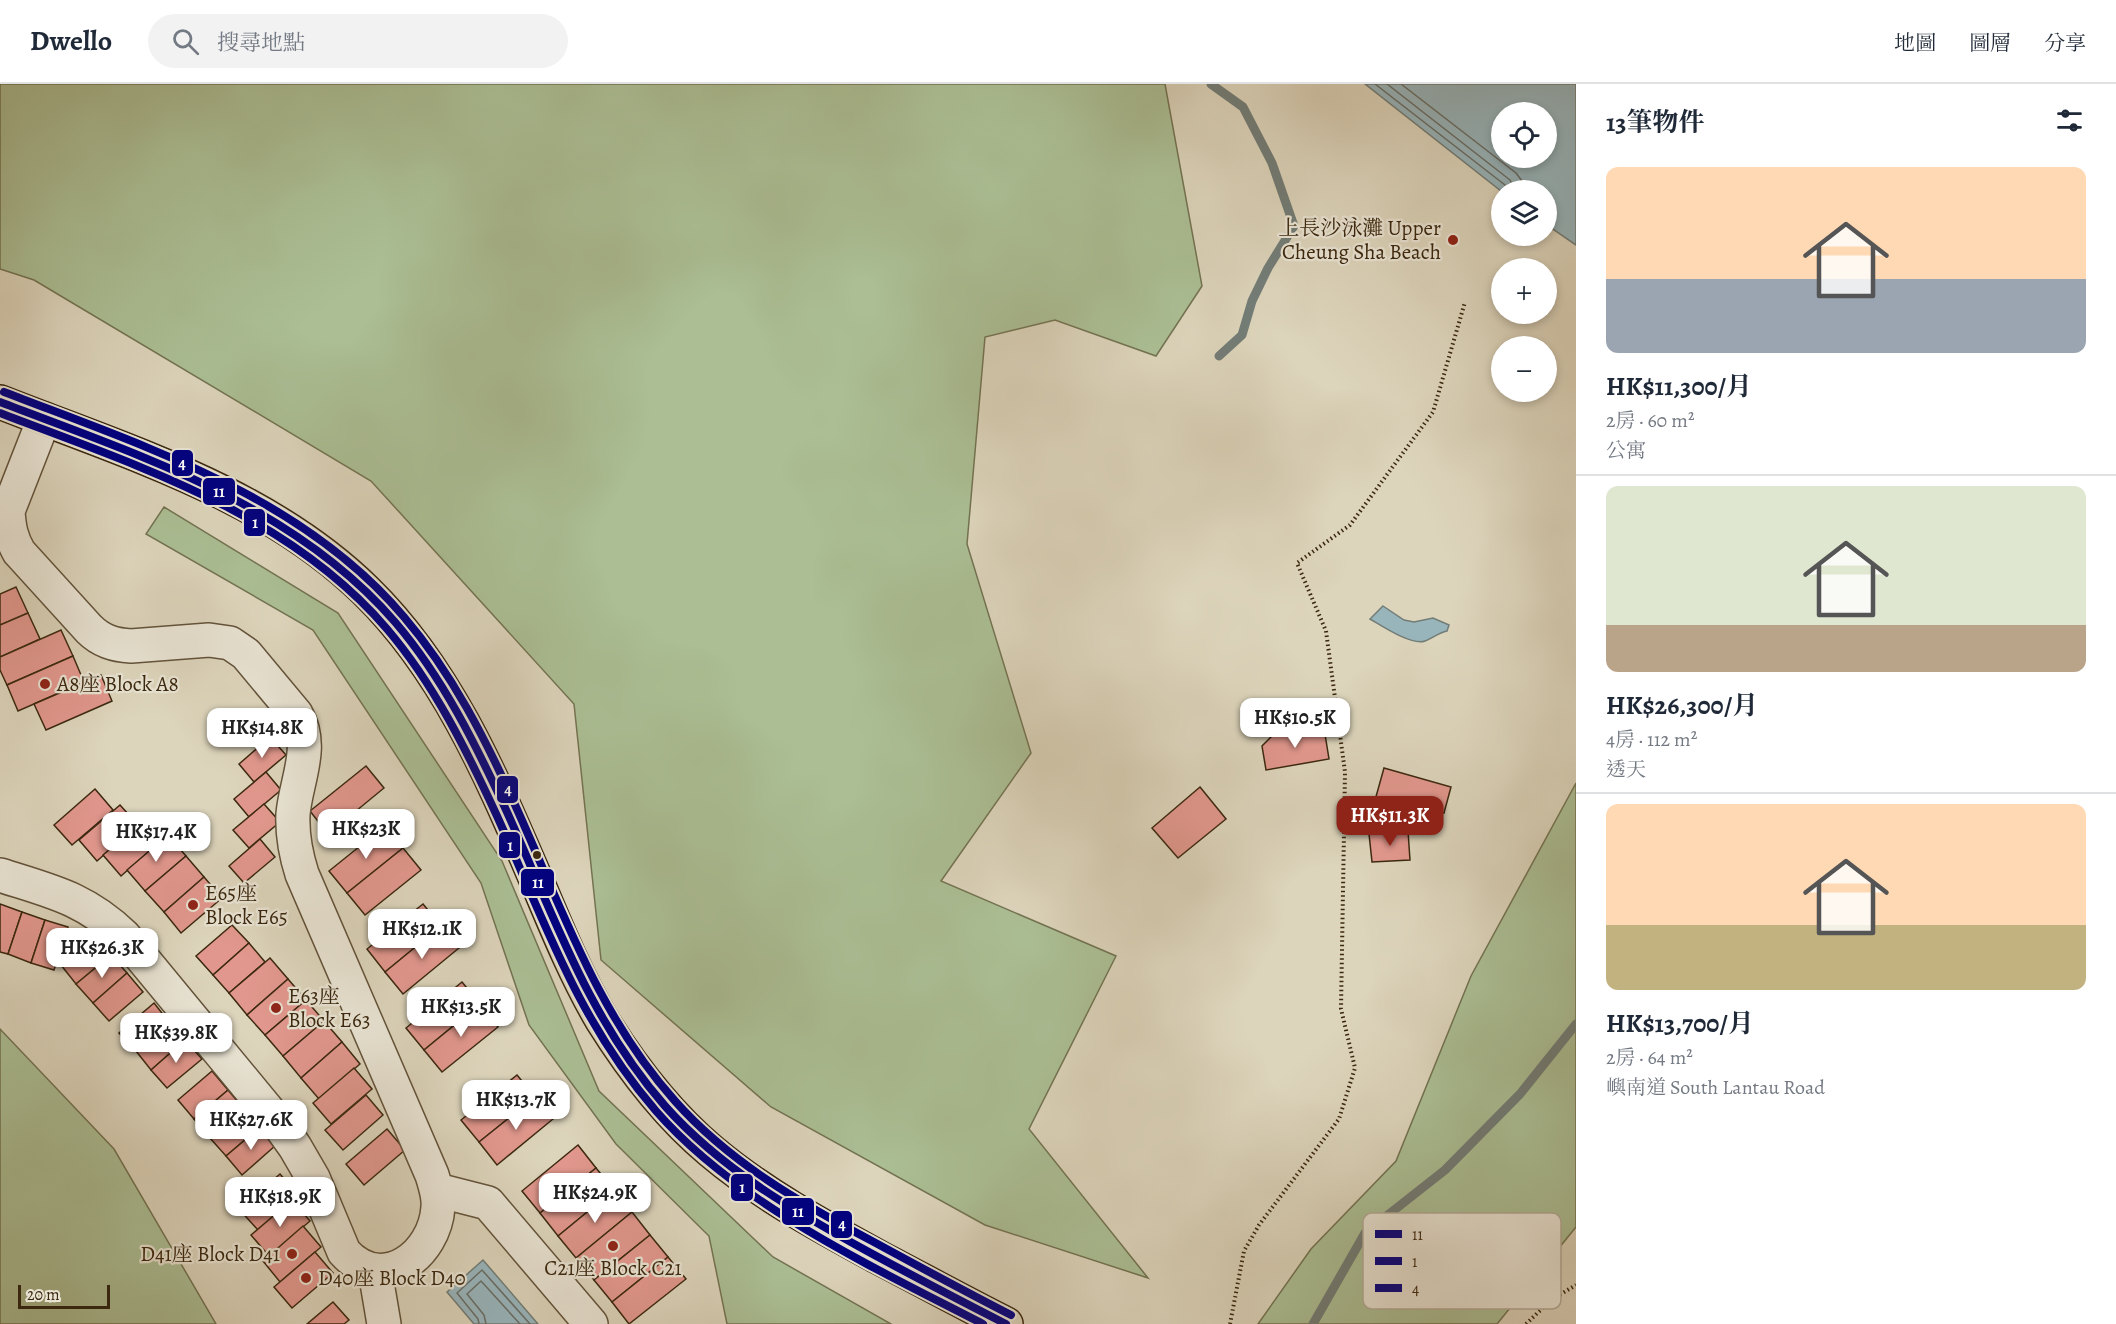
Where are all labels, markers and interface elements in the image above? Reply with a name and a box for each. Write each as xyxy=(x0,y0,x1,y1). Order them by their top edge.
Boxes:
search box xyxy=(148,14,568,68)
text: Dwello xyxy=(30,22,112,60)
icon: search xyxy=(169,25,202,58)
text: 搜尋地點 xyxy=(217,28,305,58)
text: 地圖 xyxy=(1894,29,1936,57)
text: 圖層 xyxy=(1969,29,2011,57)
text: 分享 xyxy=(2044,29,2086,57)
map controls xyxy=(1491,102,1557,402)
button: locate xyxy=(1491,102,1557,168)
icon: filters xyxy=(2053,104,2086,137)
text: 13筆物件 xyxy=(1606,105,1705,140)
button: layers xyxy=(1491,180,1557,246)
icon: home xyxy=(1792,206,1900,314)
place label: 上長沙泳灘 Upper Cheung Sha Beach xyxy=(1278,214,1441,266)
marker: 上長沙泳灘 Upper Cheung Sha Beach xyxy=(1446,233,1460,247)
button: + xyxy=(1491,258,1557,324)
button: − xyxy=(1491,336,1557,402)
text: HK$11,300/月 xyxy=(1606,369,1752,404)
text: 2房 · 60 m² xyxy=(1606,407,1694,434)
text: 公寓 xyxy=(1606,437,1646,464)
line badge: 4 xyxy=(171,449,194,477)
text: 4 xyxy=(178,453,186,475)
line badge: 11 xyxy=(202,477,236,506)
text: 11 xyxy=(213,481,225,503)
line badge: 1 xyxy=(243,508,266,537)
text: 1 xyxy=(252,512,258,534)
icon: home xyxy=(1792,525,1900,633)
place label: A8座 Block A8 xyxy=(56,670,179,698)
marker: A8座 Block A8 xyxy=(38,677,52,691)
text: HK$26,300/月 xyxy=(1606,688,1758,723)
pin: HK$10.5K xyxy=(1233,698,1357,749)
text: HK$10.5K xyxy=(1254,704,1336,731)
pin: HK$14.8K xyxy=(200,708,324,759)
text: HK$14.8K xyxy=(221,714,303,741)
text: 4房 · 112 m² xyxy=(1606,726,1697,753)
text: 透天 xyxy=(1606,756,1646,783)
line badge: 4 xyxy=(496,775,519,804)
text: 4 xyxy=(504,779,512,801)
pin: HK$11.3K xyxy=(1328,796,1452,847)
text: HK$11.3K xyxy=(1351,802,1429,829)
pin: HK$23K xyxy=(317,809,415,860)
pin: HK$17.4K xyxy=(94,812,218,863)
text: HK$23K xyxy=(332,815,400,842)
text: HK$17.4K xyxy=(115,818,197,845)
line badge: 1 xyxy=(498,831,521,859)
text: 1 xyxy=(507,835,513,857)
icon: home xyxy=(1792,843,1900,951)
unlabelled marker xyxy=(531,849,543,861)
line badge: 11 xyxy=(520,868,555,897)
text: 11 xyxy=(532,872,544,894)
place label: E65座 Block E65 xyxy=(205,879,288,931)
marker: E65座 Block E65 xyxy=(186,898,200,912)
pin: HK$12.1K xyxy=(360,909,484,960)
text: HK$12.1K xyxy=(382,915,462,942)
pin: HK$26.3K xyxy=(40,928,164,979)
text: HK$26.3K xyxy=(60,934,144,961)
place label: E63座 Block E63 xyxy=(288,982,370,1034)
pin: HK$13.5K xyxy=(399,987,523,1038)
text: HK$13.5K xyxy=(421,993,501,1020)
marker: E63座 Block E63 xyxy=(269,1001,283,1015)
text: HK$13,700/月 xyxy=(1606,1006,1754,1041)
pin: HK$39.8K xyxy=(114,1013,238,1064)
text: HK$39.8K xyxy=(134,1019,218,1046)
text: 2房 · 64 m² xyxy=(1606,1044,1693,1071)
text: 嶼南道 South Lantau Road xyxy=(1606,1074,1825,1101)
pin: HK$13.7K xyxy=(454,1080,578,1131)
text: HK$13.7K xyxy=(476,1086,556,1113)
pin: HK$27.6K xyxy=(189,1100,313,1151)
text: HK$27.6K xyxy=(209,1106,293,1133)
pin: HK$24.9K xyxy=(533,1173,657,1224)
line badge: 1 xyxy=(730,1173,754,1202)
pin: HK$18.9K xyxy=(218,1177,342,1228)
text: 1 xyxy=(739,1177,745,1199)
text: HK$24.9K xyxy=(553,1179,637,1206)
text: HK$18.9K xyxy=(239,1183,321,1210)
line badge: 11 xyxy=(781,1197,815,1226)
text: 11 xyxy=(792,1201,804,1223)
line badge: 4 xyxy=(830,1210,853,1239)
legend xyxy=(1363,1213,1561,1309)
text: 4 xyxy=(838,1214,846,1236)
text: 11 xyxy=(1412,1224,1423,1246)
marker: C21座 Block C21 xyxy=(606,1239,620,1253)
place label: D41座 Block D41 xyxy=(140,1240,280,1268)
marker: D41座 Block D41 xyxy=(285,1247,299,1261)
text: 1 xyxy=(1412,1251,1418,1273)
place label: C21座 Block C21 xyxy=(544,1254,682,1282)
place label: D40座 Block D40 xyxy=(318,1264,466,1292)
marker: D40座 Block D40 xyxy=(299,1271,313,1285)
text: 4 xyxy=(1412,1278,1419,1300)
scale bar xyxy=(18,1282,110,1310)
text: 20 m xyxy=(27,1284,60,1306)

